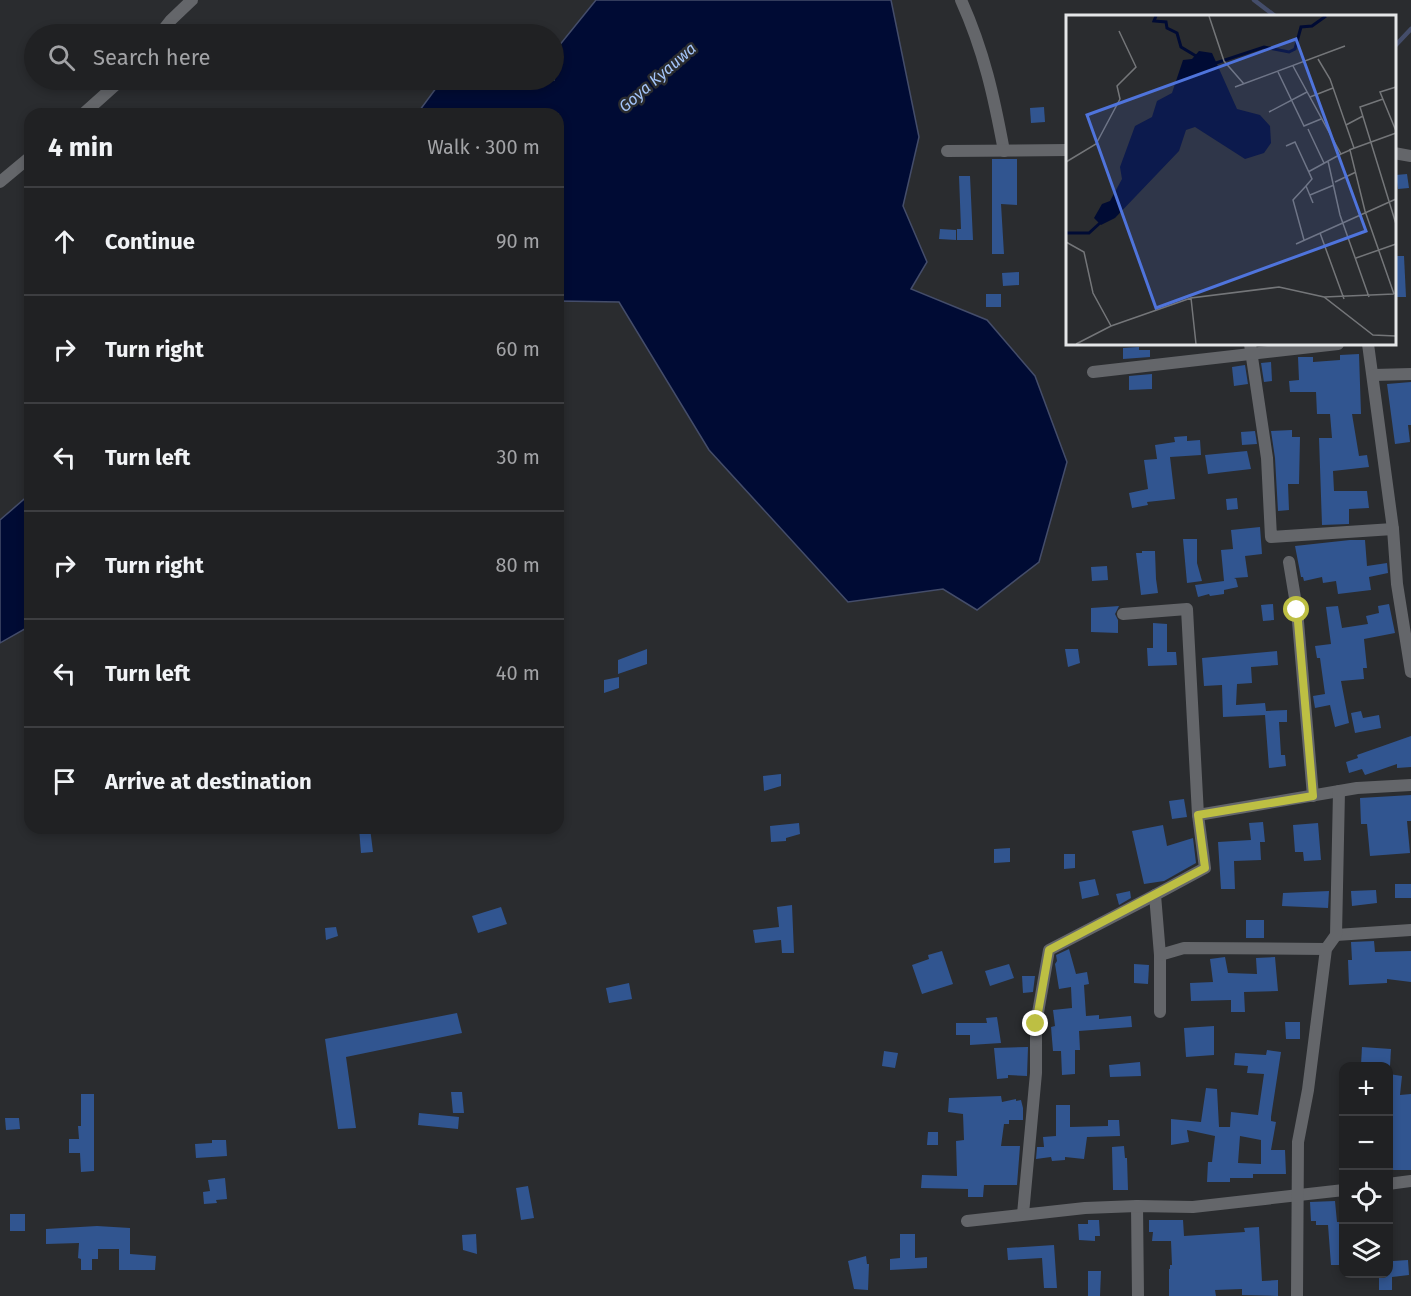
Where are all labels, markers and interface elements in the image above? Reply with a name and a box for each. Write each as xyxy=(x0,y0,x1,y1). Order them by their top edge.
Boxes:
inset map xyxy=(1066,15,1396,345)
search box xyxy=(24,24,564,90)
water label: Goya Kyauwa xyxy=(615,39,700,116)
icon: search xyxy=(45,41,78,74)
text: Search here xyxy=(93,44,211,71)
text: 4 min xyxy=(48,132,113,163)
text: Walk · 300 m xyxy=(427,135,540,159)
icon: ahead xyxy=(48,225,81,258)
text: Continue xyxy=(105,228,195,255)
text: 90 m xyxy=(496,229,540,253)
icon: right xyxy=(48,333,81,366)
text: Turn right xyxy=(105,336,204,363)
text: 60 m xyxy=(496,337,540,361)
icon: left xyxy=(48,441,81,474)
text: Turn left xyxy=(105,444,190,471)
text: 30 m xyxy=(496,445,540,469)
icon: right xyxy=(48,549,81,582)
text: Turn right xyxy=(105,552,204,579)
text: 80 m xyxy=(495,553,540,577)
route start xyxy=(1283,596,1309,622)
icon: left xyxy=(48,657,81,690)
text: Turn left xyxy=(105,660,190,687)
text: 40 m xyxy=(496,661,540,685)
icon: arrive xyxy=(48,765,81,798)
text: Arrive at destination xyxy=(105,768,312,795)
route end xyxy=(1022,1010,1048,1036)
map controls xyxy=(1339,1062,1393,1278)
button: + xyxy=(1339,1062,1393,1116)
button: − xyxy=(1339,1116,1393,1170)
button: locate xyxy=(1339,1170,1393,1224)
button: layers xyxy=(1339,1224,1393,1278)

